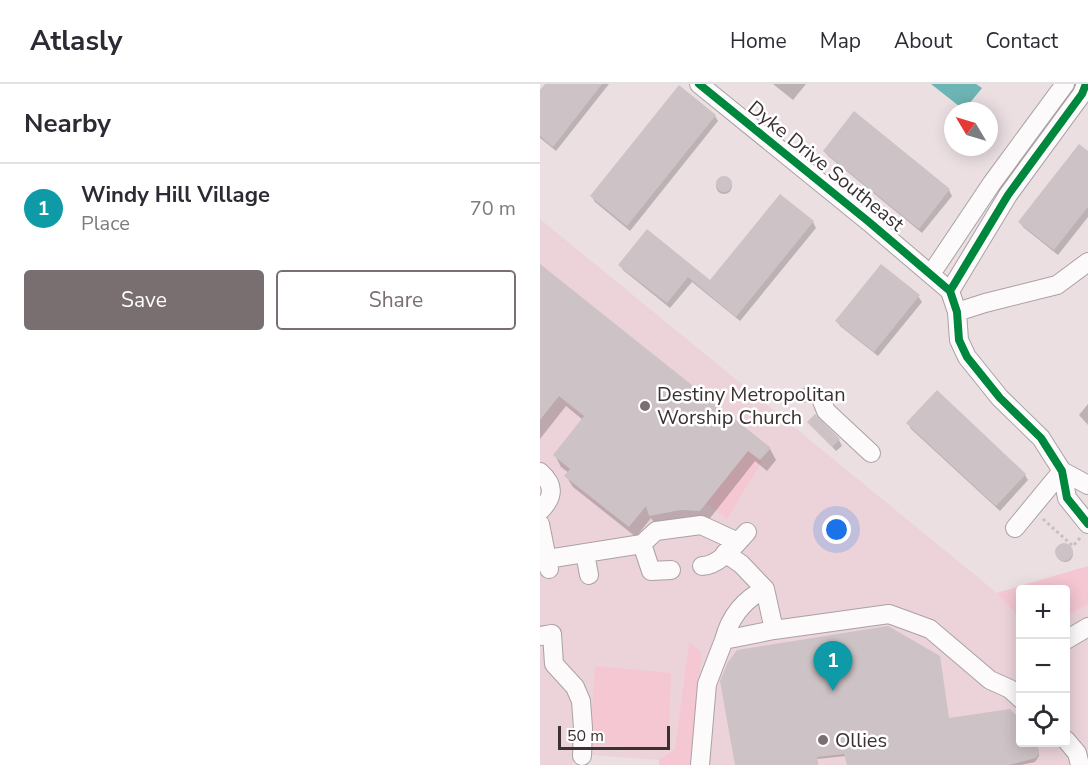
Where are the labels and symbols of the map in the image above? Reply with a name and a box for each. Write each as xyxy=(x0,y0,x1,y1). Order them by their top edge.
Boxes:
street label: Dyke Drive Southeast xyxy=(742,94,911,238)
north arrow xyxy=(944,102,998,156)
place label: Destiny Metropolitan Worship Church xyxy=(657,381,846,431)
marker: Destiny Metropolitan Worship Church xyxy=(638,399,652,413)
your location xyxy=(822,515,851,544)
pin: 1 xyxy=(814,642,852,691)
scale bar xyxy=(558,723,670,750)
place label: Ollies xyxy=(835,727,887,754)
marker: Ollies xyxy=(816,733,830,747)

